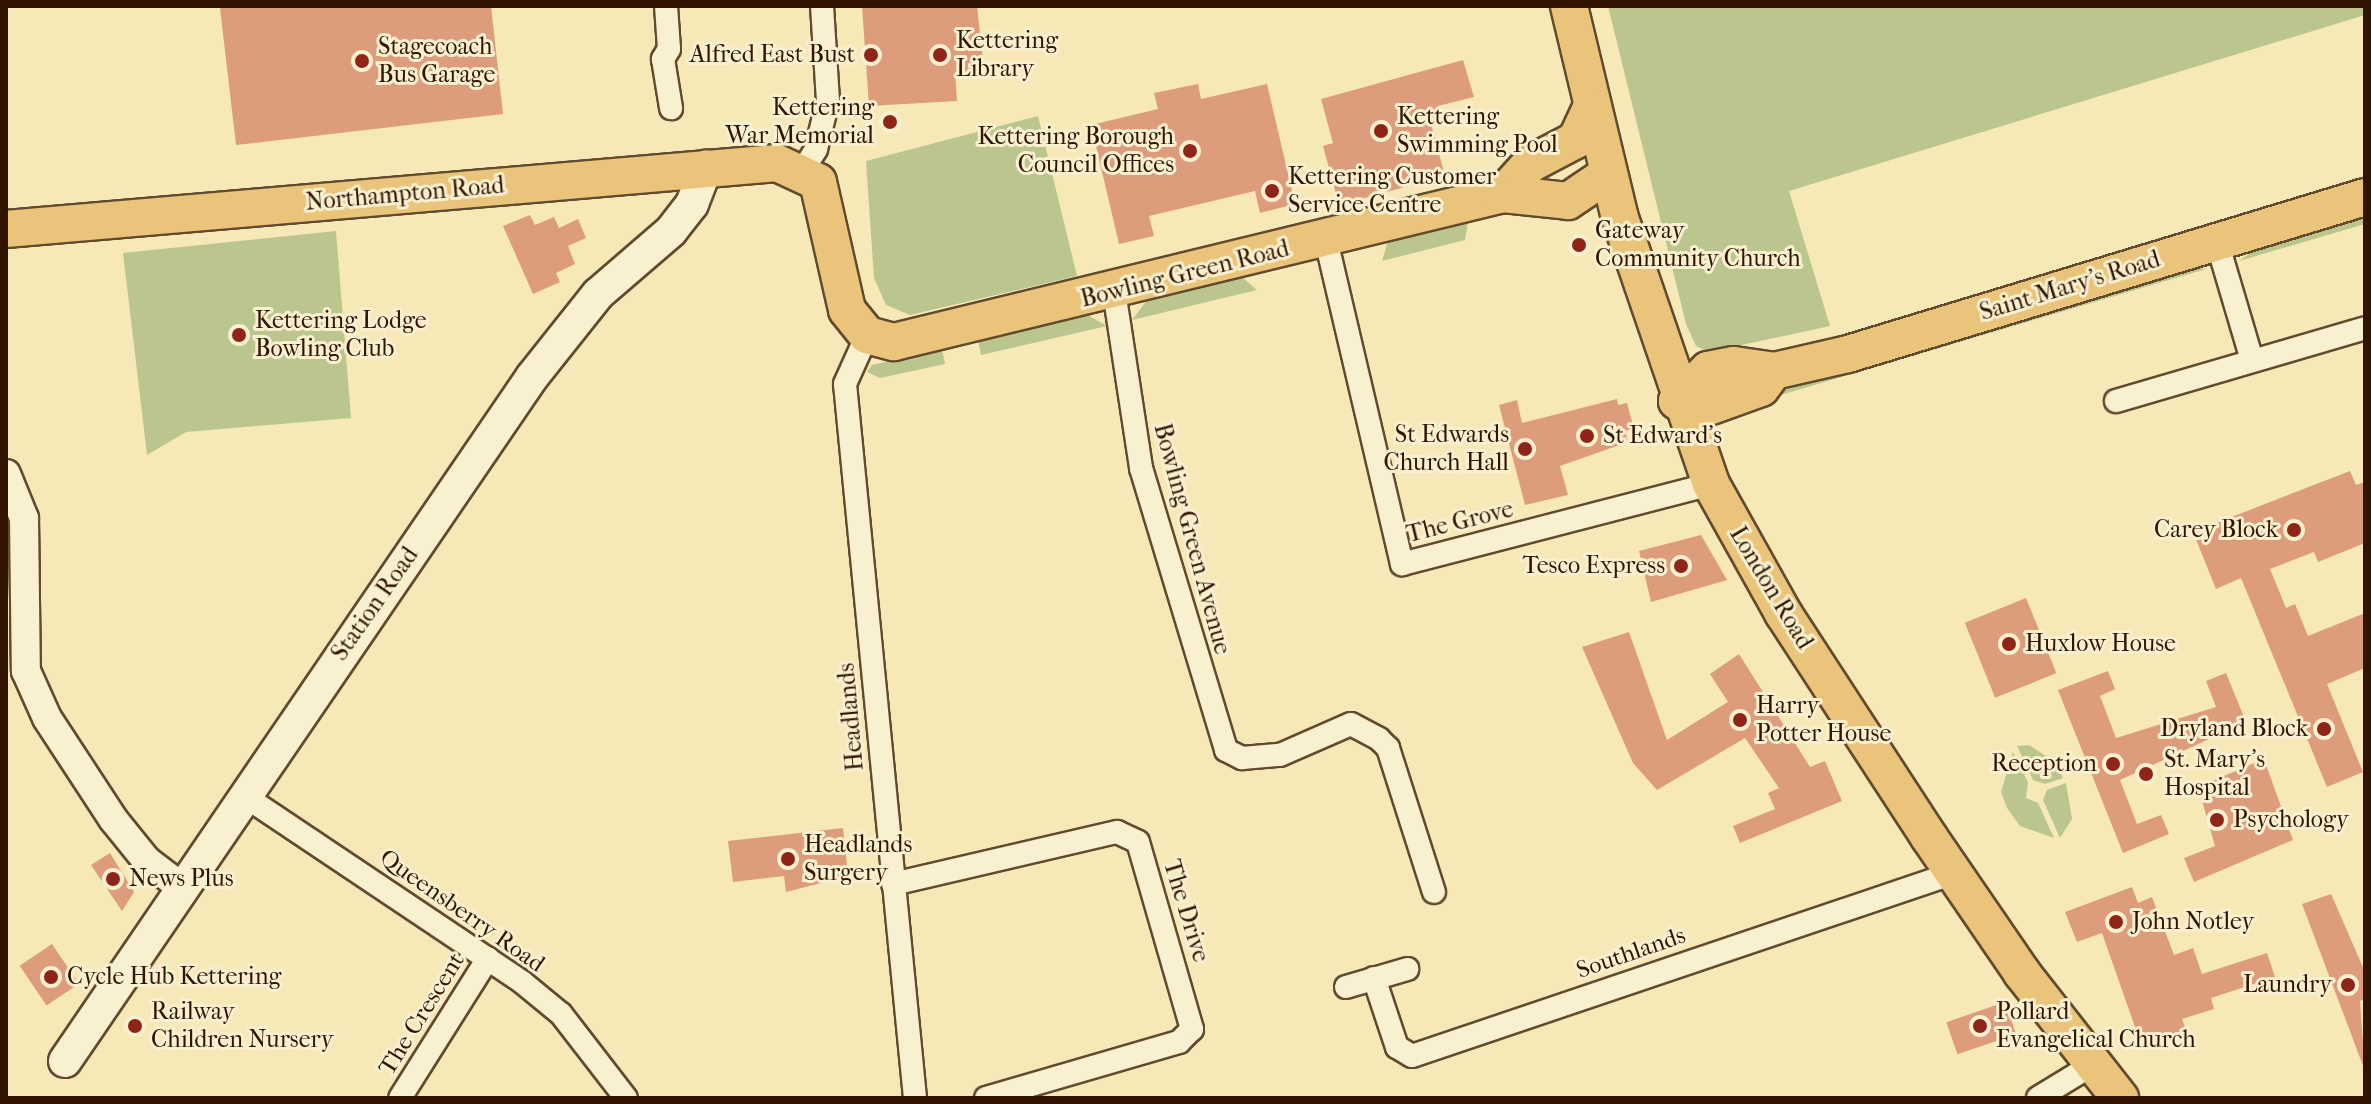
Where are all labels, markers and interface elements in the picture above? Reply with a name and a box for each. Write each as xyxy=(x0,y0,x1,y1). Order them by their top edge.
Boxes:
place label: Kettering Library xyxy=(956,27,1058,83)
place label: Stagecoach Bus Garage xyxy=(378,33,495,89)
place label: Alfred East Bust xyxy=(690,41,855,69)
marker: Alfred East Bust xyxy=(862,46,880,64)
marker: Kettering Library xyxy=(931,46,949,64)
marker: Stagecoach Bus Garage xyxy=(353,52,371,70)
place label: Kettering War Memorial xyxy=(725,94,874,150)
place label: Kettering Swimming Pool xyxy=(1397,103,1558,159)
marker: Kettering War Memorial xyxy=(881,113,899,131)
marker: Kettering Swimming Pool xyxy=(1372,122,1390,140)
place label: Kettering Borough Council Offices xyxy=(977,123,1174,179)
marker: Kettering Borough Council Offices xyxy=(1181,142,1199,160)
place label: Kettering Customer Service Centre xyxy=(1288,163,1496,219)
street label: Northampton Road xyxy=(304,171,506,217)
marker: Kettering Customer Service Centre xyxy=(1263,182,1281,200)
place label: Gateway Community Church xyxy=(1595,217,1801,273)
street label: Bowling Green Road xyxy=(1078,234,1292,314)
marker: Gateway Community Church xyxy=(1570,236,1588,254)
street label: Saint Mary's Road xyxy=(1976,245,2164,327)
place label: Kettering Lodge Bowling Club xyxy=(255,307,427,363)
marker: Kettering Lodge Bowling Club xyxy=(230,326,248,344)
street label: Bowling Green Avenue xyxy=(1147,420,1237,658)
place label: St Edwards Church Hall xyxy=(1384,421,1509,477)
place label: St Edward's xyxy=(1603,422,1722,450)
marker: St Edward's xyxy=(1578,427,1596,445)
marker: St Edwards Church Hall xyxy=(1516,440,1534,458)
street label: The Grove xyxy=(1404,495,1516,549)
place label: Carey Block xyxy=(2154,516,2278,544)
street label: London Road xyxy=(1723,521,1819,655)
marker: Carey Block xyxy=(2285,521,2303,539)
street label: Station Road xyxy=(325,542,425,666)
place label: Tesco Express xyxy=(1522,552,1665,580)
marker: Tesco Express xyxy=(1672,557,1690,575)
place label: Huxlow House xyxy=(2025,630,2176,658)
marker: Huxlow House xyxy=(2000,635,2018,653)
street label: Headlands xyxy=(832,662,870,772)
place label: Harry Potter House xyxy=(1756,692,1891,748)
marker: Harry Potter House xyxy=(1731,711,1749,729)
place label: Dryland Block xyxy=(2160,715,2308,743)
marker: Dryland Block xyxy=(2315,720,2333,738)
place label: St. Mary's Hospital xyxy=(2164,746,2265,802)
place label: Reception xyxy=(1991,750,2097,778)
marker: Reception xyxy=(2104,755,2122,773)
marker: St. Mary's Hospital xyxy=(2135,763,2157,785)
place label: Psychology xyxy=(2233,806,2349,834)
marker: Psychology xyxy=(2208,811,2226,829)
place label: Headlands Surgery xyxy=(804,831,912,887)
street label: Queensberry Road xyxy=(374,843,550,979)
marker: Headlands Surgery xyxy=(779,850,797,868)
street label: The Drive xyxy=(1157,856,1215,966)
place label: News Plus xyxy=(129,865,234,893)
marker: News Plus xyxy=(104,870,122,888)
place label: John Notley xyxy=(2132,908,2254,936)
marker: John Notley xyxy=(2107,913,2125,931)
street label: Southlands xyxy=(1573,921,1689,985)
street label: The Crescent xyxy=(373,948,471,1080)
place label: Cycle Hub Kettering xyxy=(67,963,281,991)
marker: Cycle Hub Kettering xyxy=(42,968,60,986)
place label: Laundry xyxy=(2243,971,2332,999)
marker: Laundry xyxy=(2339,976,2357,994)
place label: Railway Children Nursery xyxy=(151,998,334,1054)
place label: Pollard Evangelical Church xyxy=(1996,998,2196,1054)
marker: Railway Children Nursery xyxy=(126,1017,144,1035)
marker: Pollard Evangelical Church xyxy=(1971,1017,1989,1035)

